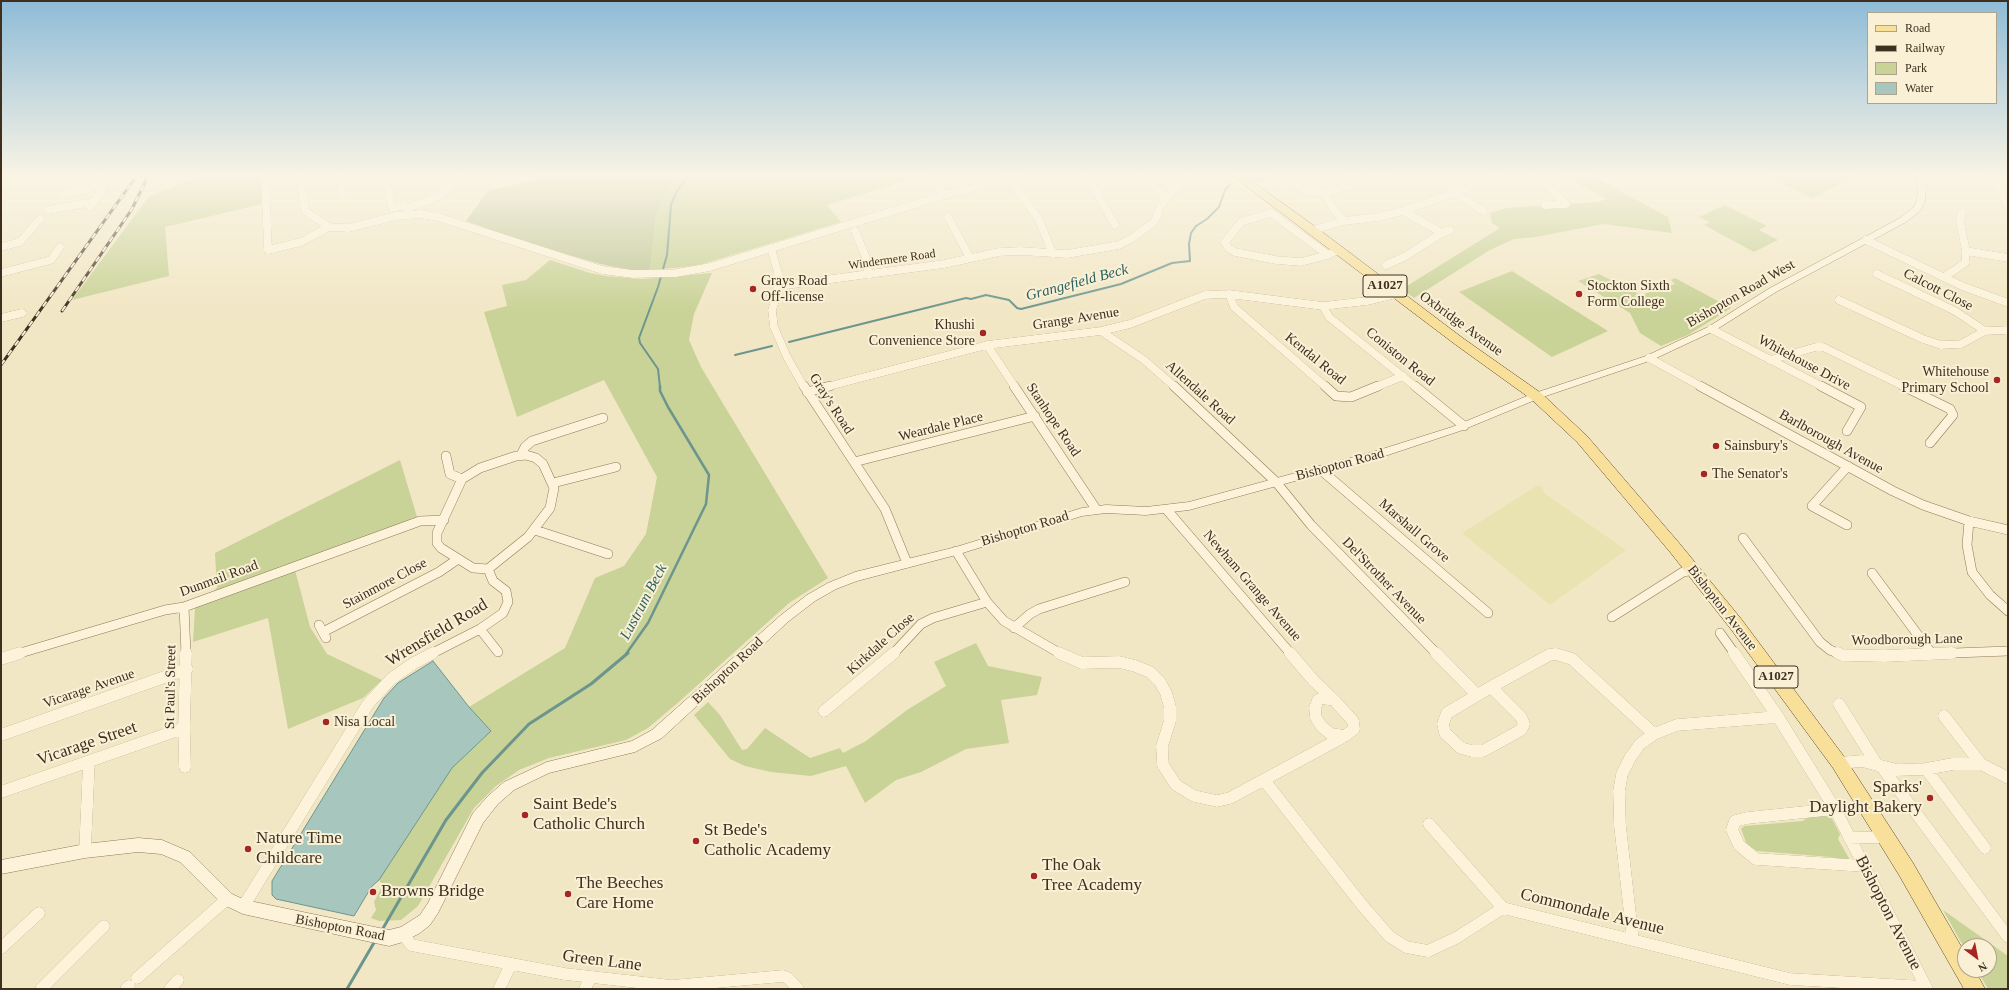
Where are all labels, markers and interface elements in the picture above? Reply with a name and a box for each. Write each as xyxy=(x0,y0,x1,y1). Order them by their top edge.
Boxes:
legend xyxy=(1867,12,1997,104)
text: Road xyxy=(1905,21,1930,35)
text: Railway xyxy=(1905,41,1945,55)
text: Park xyxy=(1905,61,1927,75)
text: Water xyxy=(1905,81,1933,95)
street label: Windermere Road xyxy=(848,247,936,273)
street label: Bishopton Road West xyxy=(1684,256,1798,332)
water label: Grangefield Beck xyxy=(1024,261,1130,305)
street label: Calcott Close xyxy=(1900,265,1976,315)
place label: Grays Road Off-license xyxy=(761,273,827,306)
road number: A1027 xyxy=(1363,275,1407,297)
place label: Stockton Sixth Form College xyxy=(1587,278,1670,310)
marker: Grays Road Off-license xyxy=(748,284,758,294)
street label: Oxbridge Avenue xyxy=(1416,288,1506,360)
marker: Stockton Sixth Form College xyxy=(1574,289,1584,299)
street label: Grange Avenue xyxy=(1032,304,1120,334)
place label: Khushi Convenience Store xyxy=(869,317,975,350)
street label: Coniston Road xyxy=(1362,324,1438,390)
marker: Khushi Convenience Store xyxy=(978,328,988,338)
street label: Kendal Road xyxy=(1281,329,1349,389)
street label: Whitehouse Drive xyxy=(1755,332,1853,394)
street label: Allendale Road xyxy=(1162,357,1238,429)
place label: Whitehouse Primary School xyxy=(1902,364,1989,396)
street label: Gray's Road xyxy=(805,370,857,438)
marker: Whitehouse Primary School xyxy=(1992,375,2002,385)
street label: Stanhope Road xyxy=(1022,380,1084,460)
street label: Barlborough Avenue xyxy=(1776,406,1886,478)
street label: Weardale Place xyxy=(897,408,985,446)
place label: Sainsbury's xyxy=(1724,438,1788,454)
marker: Sainsbury's xyxy=(1711,441,1721,451)
street label: Bishopton Road xyxy=(1294,445,1386,485)
place label: The Senator's xyxy=(1712,466,1788,482)
marker: The Senator's xyxy=(1699,469,1709,479)
street label: Marshall Grove xyxy=(1375,496,1453,566)
street label: Bishopton Road xyxy=(979,508,1071,550)
street label: Newham Grange Avenue xyxy=(1199,527,1305,645)
street label: Del'Strother Avenue xyxy=(1338,534,1430,628)
street label: Stainmore Close xyxy=(340,555,430,613)
street label: Dunmail Road xyxy=(178,557,260,601)
water label: Lustrum Beck xyxy=(617,561,671,643)
street label: Bishopton Avenue xyxy=(1684,562,1760,654)
street label: Wrensfield Road xyxy=(382,595,492,671)
street label: Kirkdale Close xyxy=(844,610,918,678)
street label: Woodborough Lane xyxy=(1851,631,1963,649)
street label: Bishopton Road xyxy=(689,634,767,708)
street label: St Paul's Street xyxy=(162,645,180,729)
street label: Vicarage Avenue xyxy=(41,665,137,713)
road number: A1027 xyxy=(1754,666,1798,688)
place label: Nisa Local xyxy=(334,714,395,730)
street label: Vicarage Street xyxy=(34,717,140,771)
marker: Nisa Local xyxy=(321,717,331,727)
place label: Sparks' Daylight Bakery xyxy=(1809,778,1922,818)
marker: Sparks' Daylight Bakery xyxy=(1925,793,1935,803)
place label: Saint Bede's Catholic Church xyxy=(533,795,645,835)
marker: Saint Bede's Catholic Church xyxy=(520,810,530,820)
place label: St Bede's Catholic Academy xyxy=(704,821,831,861)
place label: Nature Time Childcare xyxy=(256,829,342,869)
marker: St Bede's Catholic Academy xyxy=(691,836,701,846)
marker: Nature Time Childcare xyxy=(243,844,253,854)
street label: Bishopton Avenue xyxy=(1850,852,1926,974)
place label: The Oak Tree Academy xyxy=(1042,856,1142,896)
marker: The Oak Tree Academy xyxy=(1029,871,1039,881)
place label: The Beeches Care Home xyxy=(576,874,663,914)
place label: Browns Bridge xyxy=(381,882,484,902)
street label: Commondale Avenue xyxy=(1518,884,1666,940)
marker: Browns Bridge xyxy=(368,887,378,897)
marker: The Beeches Care Home xyxy=(563,889,573,899)
street label: Bishopton Road xyxy=(294,911,386,945)
north arrow xyxy=(1957,938,1997,978)
street label: Green Lane xyxy=(561,946,643,976)
text: N xyxy=(1976,960,1989,975)

